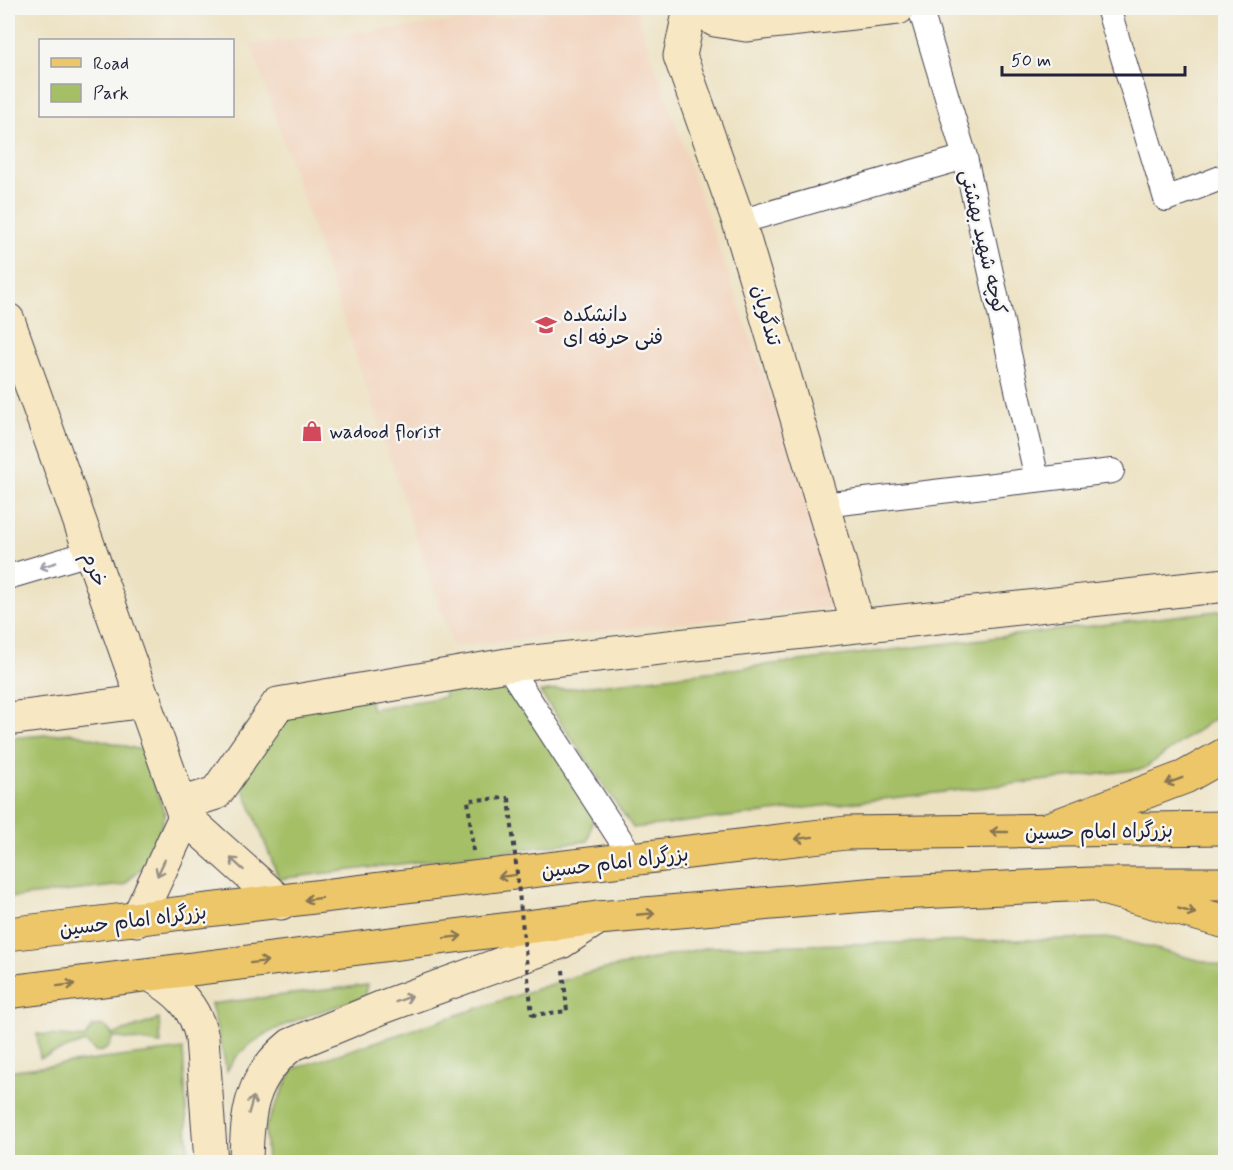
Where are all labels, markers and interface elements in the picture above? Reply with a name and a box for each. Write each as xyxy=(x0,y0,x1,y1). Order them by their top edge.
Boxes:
legend xyxy=(39,39,234,117)
scale bar xyxy=(1002,39,1185,77)
text: 50 m xyxy=(1011,49,1051,73)
text: Road xyxy=(93,52,129,76)
text: Park xyxy=(93,82,129,106)
street label: کوچه شهید بهشتی xyxy=(953,167,1012,318)
street label: تندگویان xyxy=(744,282,787,349)
place label: دانشکده فنی حرفه ای xyxy=(563,302,663,352)
school or university icon: دانشکده فنی حرفه ای xyxy=(534,313,558,337)
shop icon: wadood florist xyxy=(300,419,324,443)
place label: wadood florist xyxy=(329,419,441,446)
street label: خرم xyxy=(74,548,113,591)
one-way arrow xyxy=(39,560,58,571)
one-way arrow xyxy=(1165,776,1184,787)
street label: بزرگراه امام حسین xyxy=(1025,818,1173,847)
one-way arrow xyxy=(990,826,1010,838)
one-way arrow xyxy=(795,833,815,844)
street label: بزرگراه امام حسین xyxy=(540,841,690,886)
one-way arrow xyxy=(230,857,245,871)
one-way arrow xyxy=(155,859,167,877)
one-way arrow xyxy=(497,870,517,881)
one-way arrow xyxy=(304,894,324,905)
street label: بزرگراه امام حسین xyxy=(58,899,208,944)
one-way arrow xyxy=(1177,906,1196,917)
one-way arrow xyxy=(636,909,656,920)
one-way arrow xyxy=(442,932,462,943)
one-way arrow xyxy=(249,956,269,967)
one-way arrow xyxy=(55,979,75,990)
one-way arrow xyxy=(394,993,413,1004)
one-way arrow xyxy=(246,1095,257,1114)

